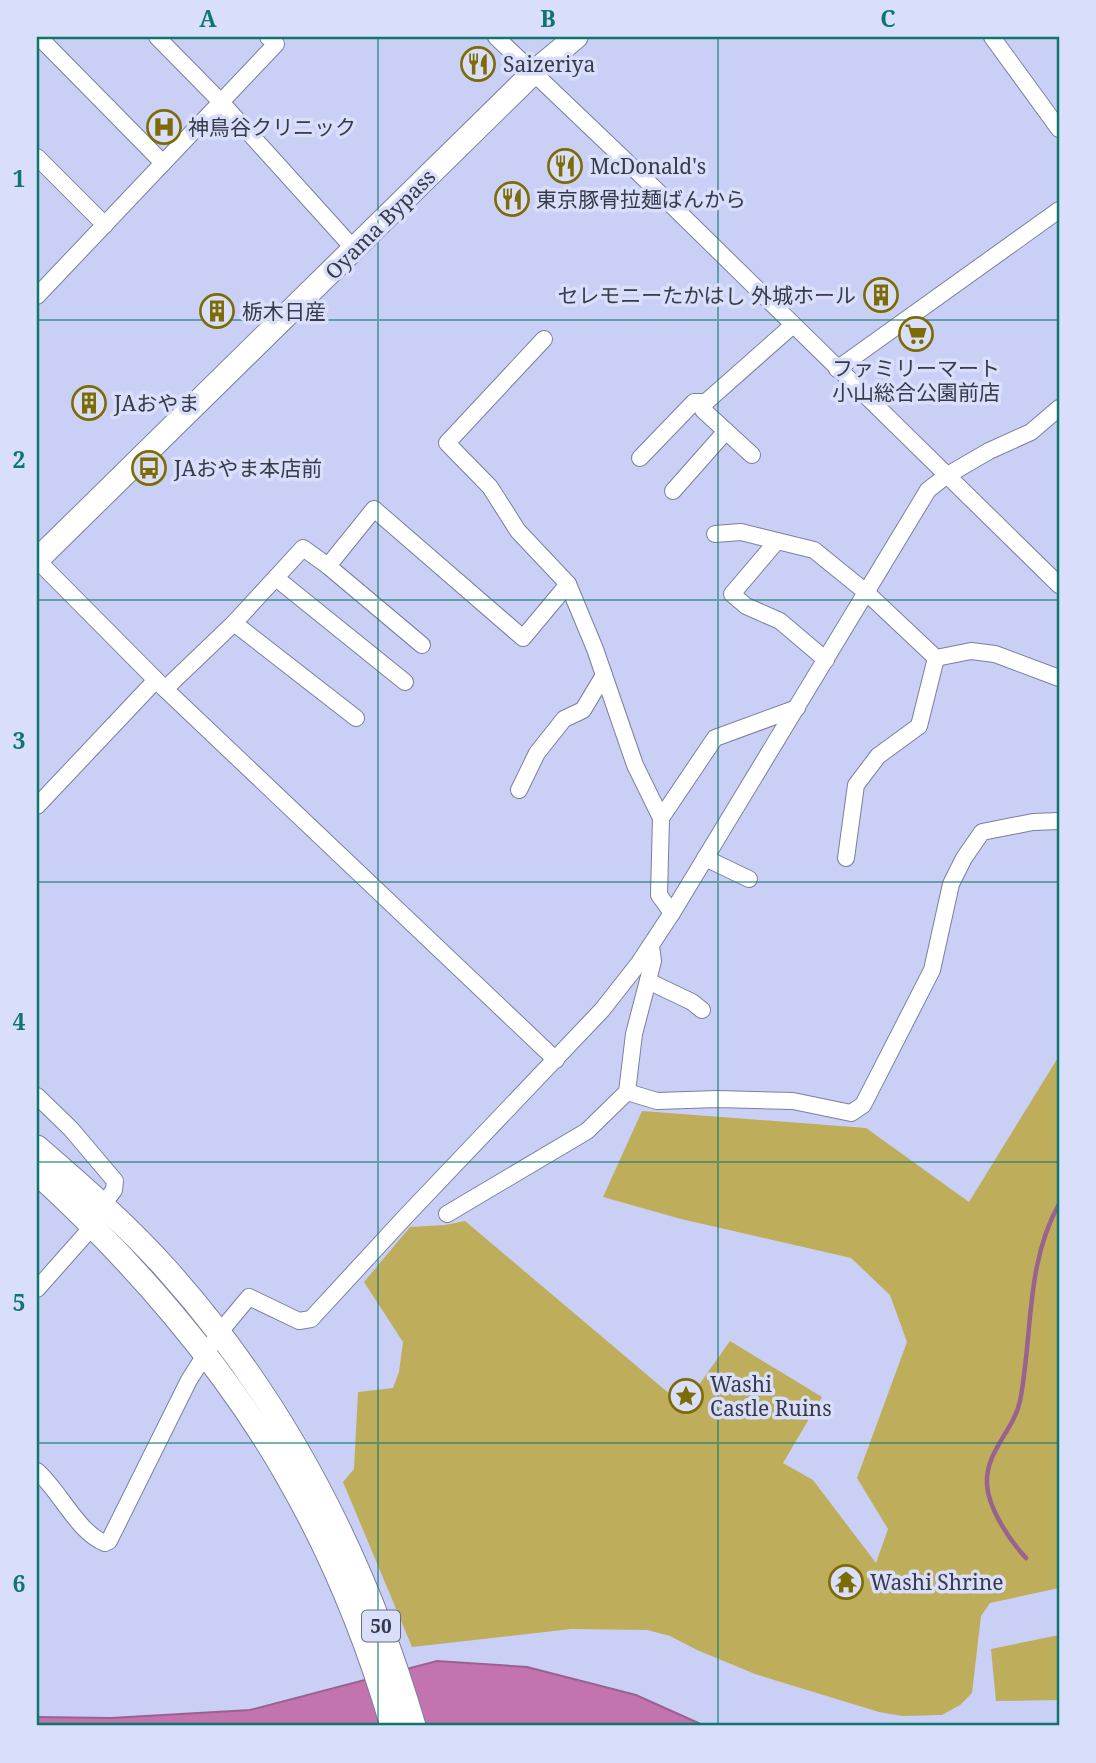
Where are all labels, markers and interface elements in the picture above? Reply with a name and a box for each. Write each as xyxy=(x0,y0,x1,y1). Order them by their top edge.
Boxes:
text: A xyxy=(199,2,217,34)
text: B xyxy=(540,2,556,34)
text: C xyxy=(880,2,896,34)
restaurant icon: Saizeriya xyxy=(459,45,497,83)
place label: Saizeriya xyxy=(503,50,595,78)
hospital icon: 神鳥谷クリニック xyxy=(145,108,183,146)
place label: 神鳥谷クリニック xyxy=(188,113,356,141)
restaurant icon: McDonald's xyxy=(546,147,584,185)
place label: McDonald's xyxy=(590,152,706,180)
text: 1 xyxy=(13,162,26,194)
street label: Oyama Bypass xyxy=(319,163,441,285)
restaurant icon: 東京豚骨拉麺ばんから xyxy=(493,180,531,218)
place label: 東京豚骨拉麺ばんから xyxy=(536,185,746,213)
building icon: セレモニーたかはし 外城ホール xyxy=(862,276,900,314)
place label: セレモニーたかはし 外城ホール xyxy=(557,281,856,309)
building icon: 栃木日産 xyxy=(198,292,236,330)
place label: 栃木日産 xyxy=(242,297,326,325)
supermarket icon: ファミリーマート 小山総合公園前店 xyxy=(897,315,935,353)
place label: ファミリーマート 小山総合公園前店 xyxy=(832,354,1000,406)
building icon: JAおやま xyxy=(70,384,108,422)
place label: JAおやま xyxy=(113,389,199,417)
text: 2 xyxy=(13,443,26,475)
bus stop icon: JAおやま本店前 xyxy=(130,449,168,487)
place label: JAおやま本店前 xyxy=(173,454,322,482)
text: 3 xyxy=(13,724,26,756)
text: 4 xyxy=(13,1005,26,1037)
text: 5 xyxy=(13,1286,26,1318)
place label: Washi Castle Ruins xyxy=(710,1370,832,1422)
place icon: Washi Castle Ruins xyxy=(667,1377,705,1415)
temple icon: Washi Shrine xyxy=(827,1563,865,1601)
text: 6 xyxy=(13,1567,26,1599)
place label: Washi Shrine xyxy=(870,1568,1003,1596)
road number: 50 xyxy=(362,1610,400,1642)

